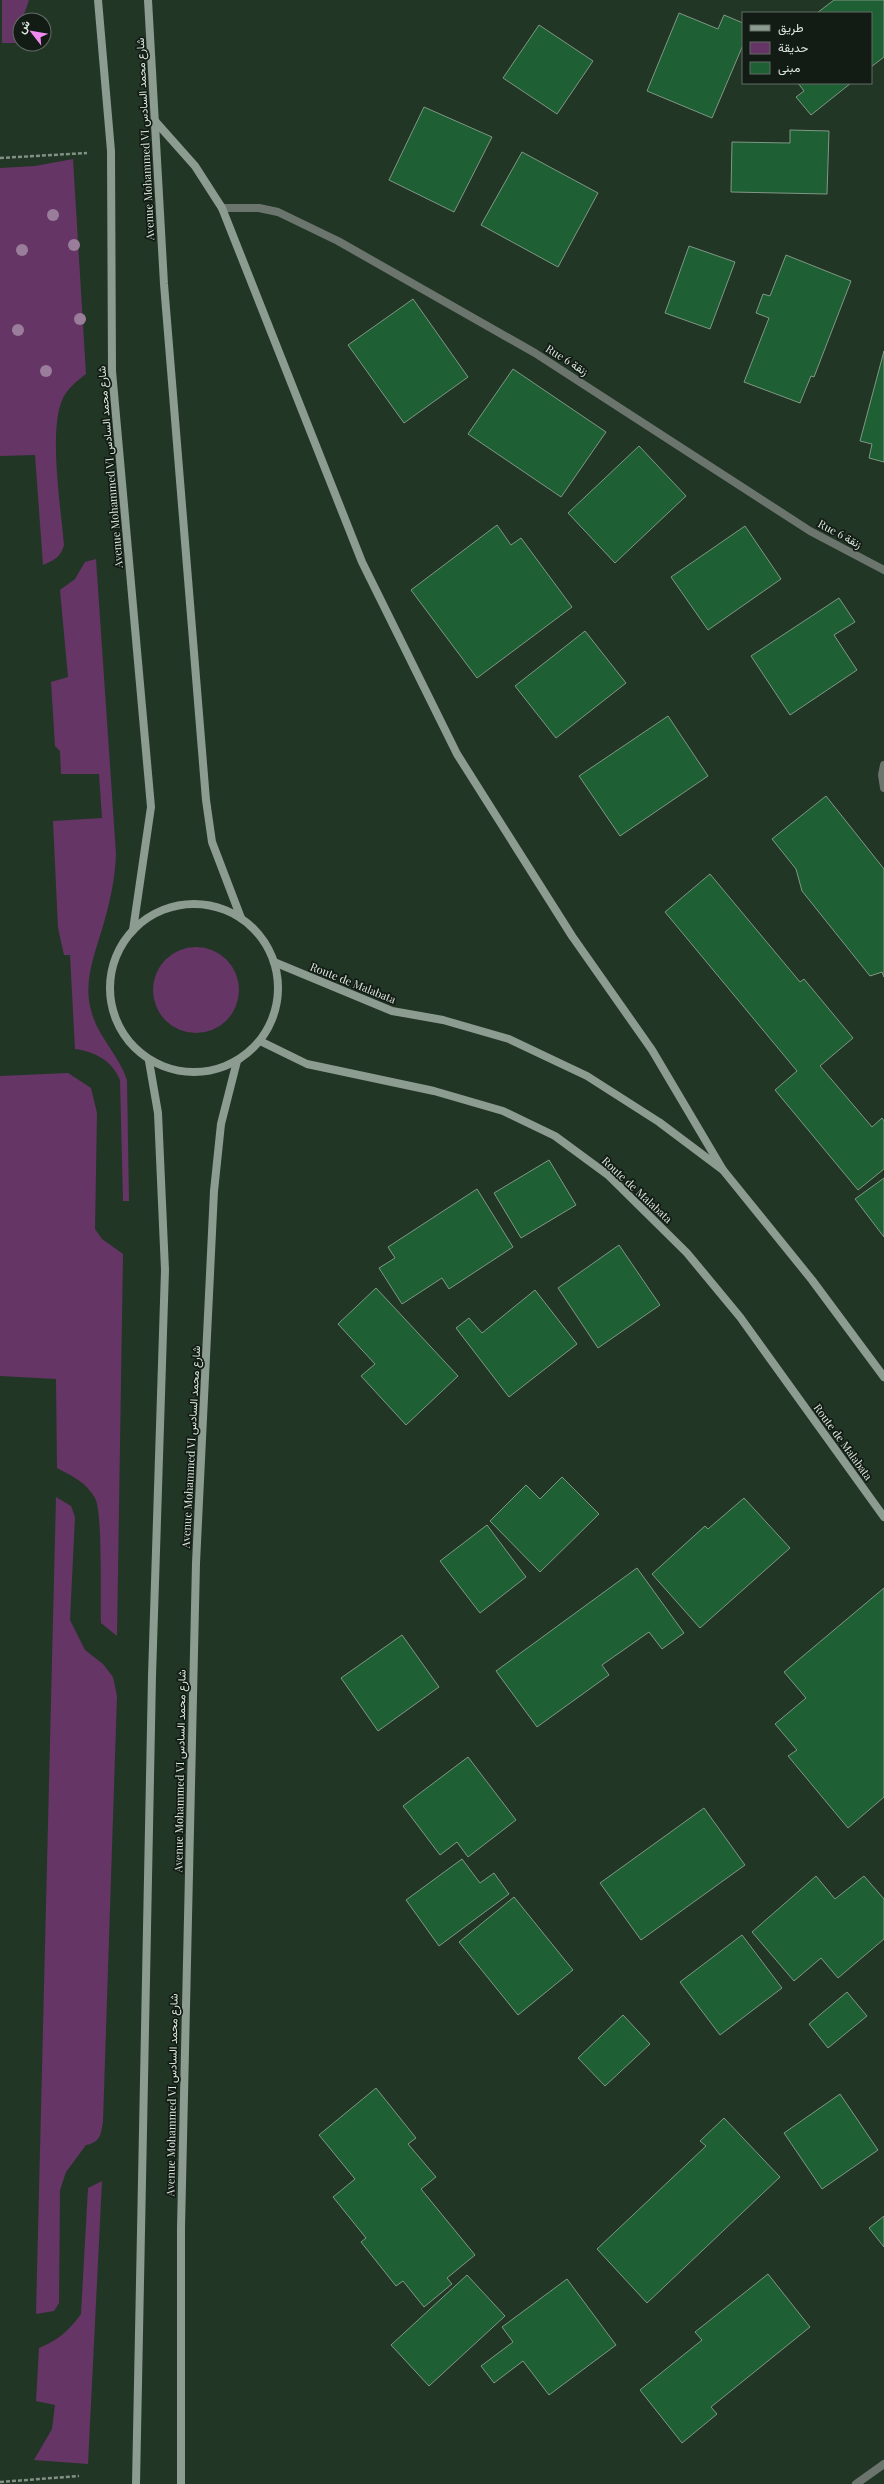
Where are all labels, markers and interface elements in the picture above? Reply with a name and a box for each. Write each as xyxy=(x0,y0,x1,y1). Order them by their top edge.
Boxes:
north arrow xyxy=(12,12,52,52)
legend xyxy=(742,12,872,84)
text: ش xyxy=(13,17,33,36)
text: طريق xyxy=(778,19,804,36)
street label: Avenue Mohammed VI شارع محمد السادس xyxy=(132,37,158,242)
text: حديقة xyxy=(778,39,808,55)
text: مبنى xyxy=(778,59,800,76)
street label: Rue 6 زنقة xyxy=(543,341,592,379)
street label: Avenue Mohammed VI شارع محمد السادس xyxy=(93,365,127,570)
street label: Rue 6 زنقة xyxy=(816,516,865,551)
street label: Route de Malabata xyxy=(308,959,399,1007)
street label: Route de Malabata xyxy=(599,1153,676,1227)
street label: Avenue Mohammed VI شارع محمد السادس xyxy=(178,1345,204,1550)
street label: Route de Malabata xyxy=(811,1400,877,1483)
street label: Avenue Mohammed VI شارع محمد السادس xyxy=(170,1669,190,1874)
street label: Avenue Mohammed VI شارع محمد السادس xyxy=(162,1993,182,2198)

